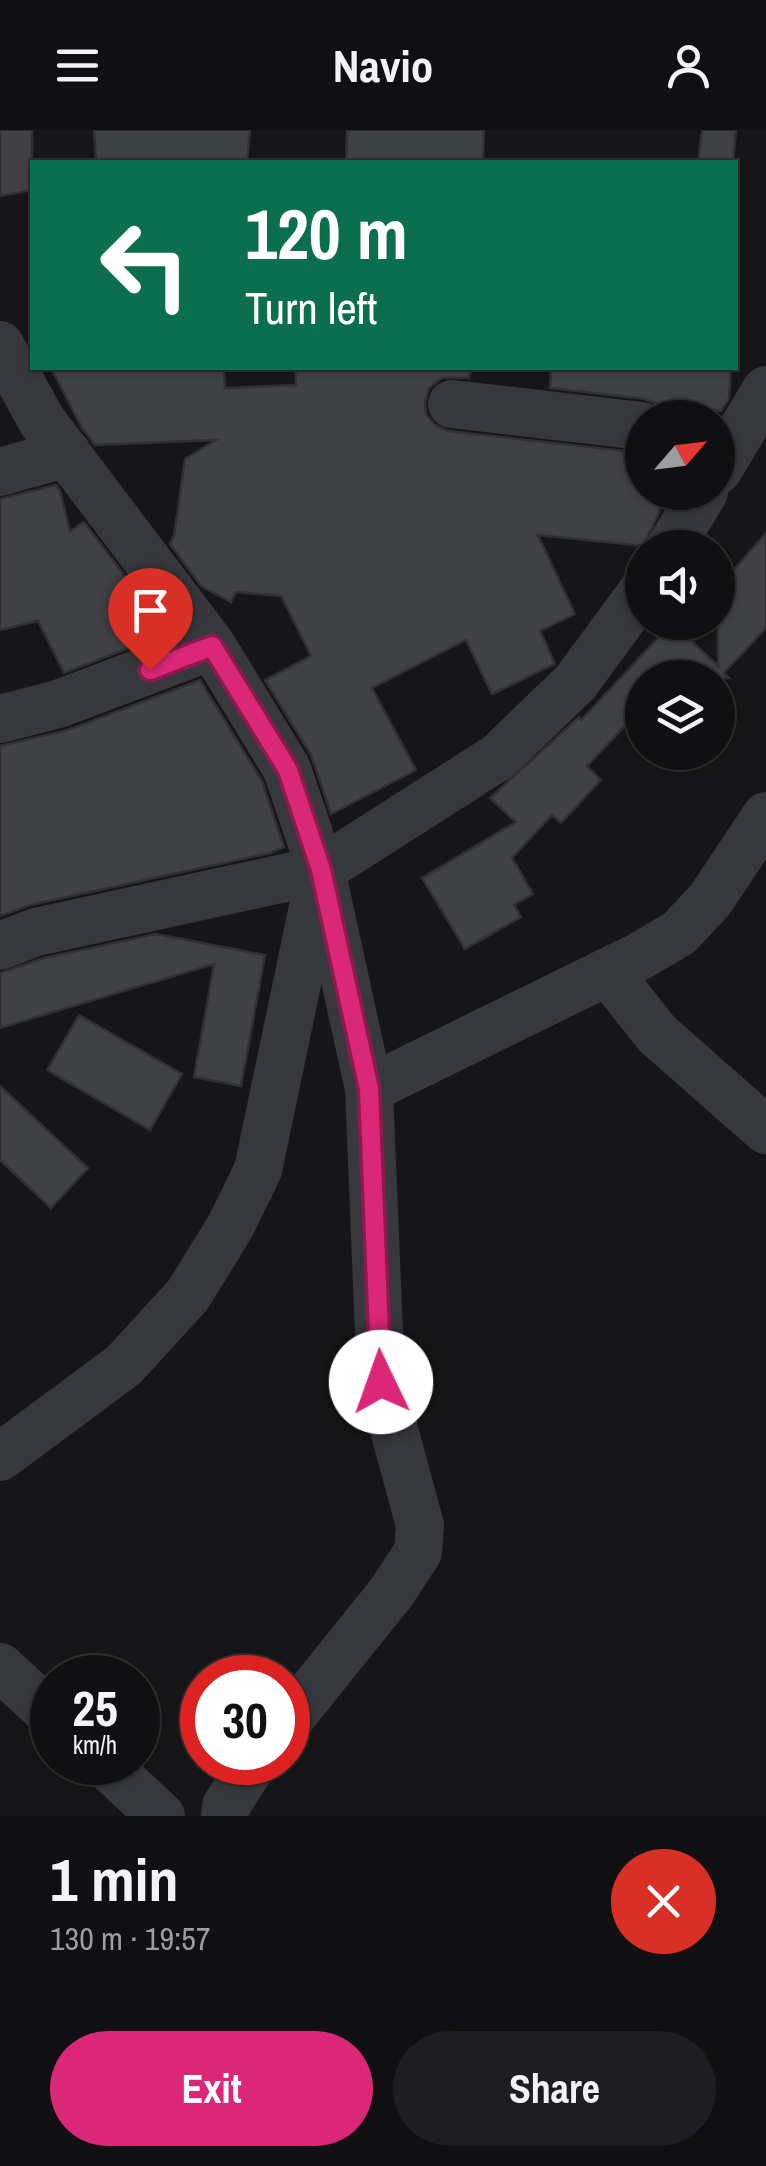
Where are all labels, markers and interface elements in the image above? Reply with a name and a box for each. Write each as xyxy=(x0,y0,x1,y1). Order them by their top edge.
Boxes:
text: Navio xyxy=(333,35,433,96)
icon: menu xyxy=(50,38,105,93)
icon: person xyxy=(661,38,716,93)
text: 120 m xyxy=(245,187,408,281)
icon: left xyxy=(80,200,210,330)
text: Turn left xyxy=(245,277,377,338)
north arrow xyxy=(625,400,735,510)
map controls xyxy=(625,400,735,770)
button: sound xyxy=(625,530,735,640)
pin xyxy=(108,568,193,671)
icon: arrive xyxy=(123,583,178,638)
button: layers xyxy=(625,660,735,770)
position arrow xyxy=(329,1330,433,1434)
speed limit sign: 30 xyxy=(180,1655,310,1785)
text: 25 xyxy=(72,1674,118,1742)
text: km/h xyxy=(73,1728,117,1762)
text: 1 min xyxy=(50,1839,179,1920)
button: close xyxy=(611,1849,716,1954)
text: 130 m · 19:57 xyxy=(50,1917,210,1960)
button: Exit xyxy=(50,2031,373,2146)
button: Share xyxy=(393,2031,716,2146)

